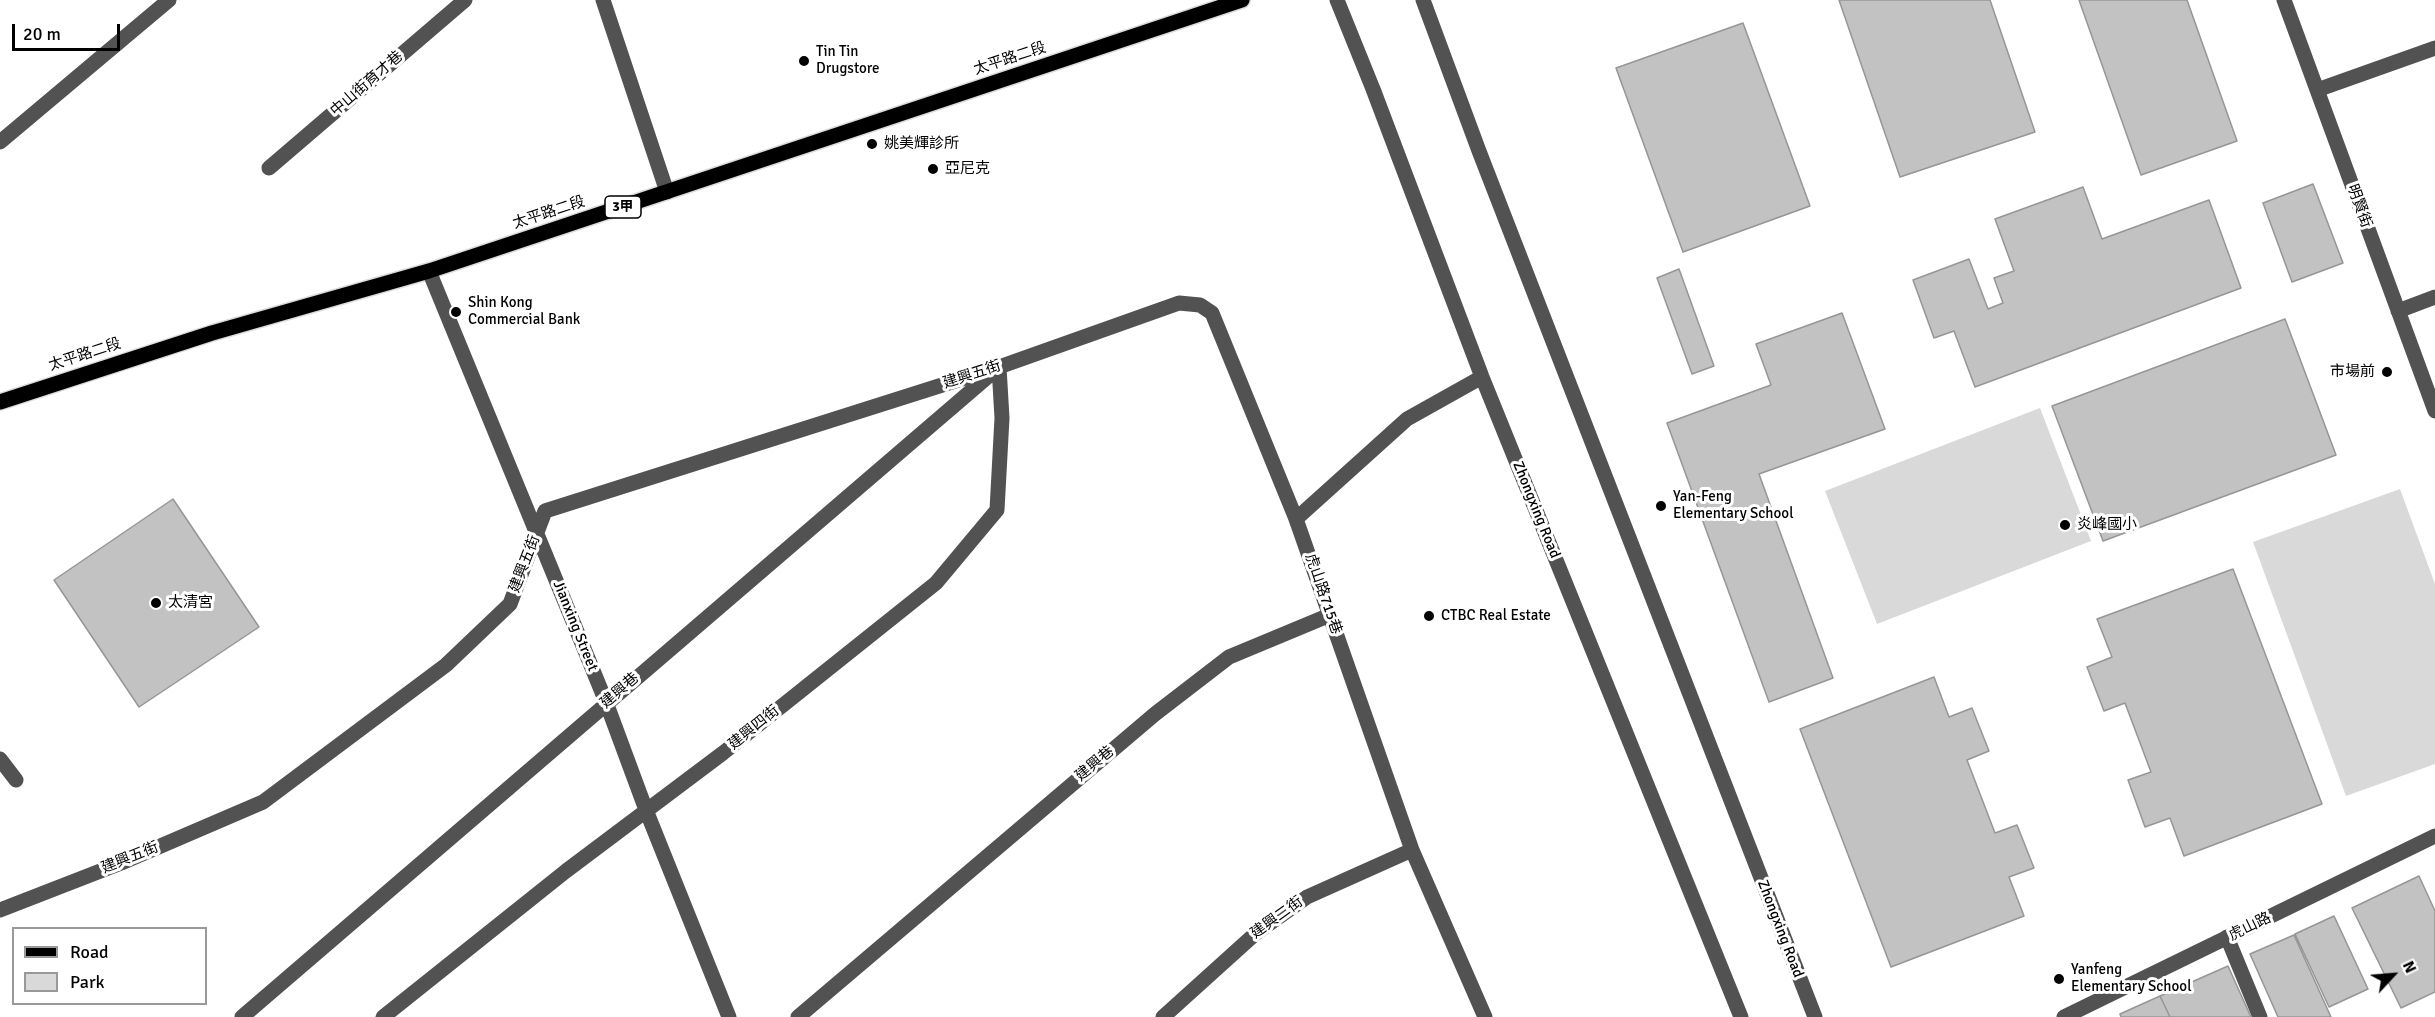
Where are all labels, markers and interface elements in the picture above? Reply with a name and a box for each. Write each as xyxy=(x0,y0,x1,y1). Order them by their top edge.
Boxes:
scale bar xyxy=(15,12,123,50)
text: 20 m xyxy=(23,23,61,45)
street label: 太平路二段 xyxy=(972,39,1048,79)
place label: Tin Tin Drugstore xyxy=(816,43,880,78)
street label: 中山街育才巷 xyxy=(327,48,407,120)
marker: Tin Tin Drugstore xyxy=(797,54,811,68)
place label: 姚美輝診所 xyxy=(884,135,959,153)
marker: 姚美輝診所 xyxy=(865,137,879,151)
place label: 亞尼克 xyxy=(945,160,990,178)
marker: 亞尼克 xyxy=(926,162,940,176)
street label: 明賢街 xyxy=(2343,182,2375,230)
street label: 太平路二段 xyxy=(511,193,587,233)
road number: 3甲 xyxy=(605,196,641,218)
place label: Shin Kong Commercial Bank xyxy=(468,294,580,329)
marker: Shin Kong Commercial Bank xyxy=(449,305,463,319)
street label: 太平路二段 xyxy=(47,335,123,375)
street label: 建興五街 xyxy=(941,357,1003,393)
place label: 市場前 xyxy=(2330,363,2375,381)
marker: 市場前 xyxy=(2380,365,2394,379)
street label: Zhongxing Road xyxy=(1508,459,1564,561)
place label: Yan-Feng Elementary School xyxy=(1673,488,1794,523)
marker: Yan-Feng Elementary School xyxy=(1654,499,1668,513)
place label: 炎峰國小 xyxy=(2077,516,2137,534)
marker: 炎峰國小 xyxy=(2058,518,2072,532)
street label: 建興五街 xyxy=(506,533,544,595)
street label: 虎山路715巷 xyxy=(1301,551,1345,637)
street label: Jianxing Street xyxy=(549,578,601,674)
place label: 太清宮 xyxy=(168,594,213,612)
marker: 太清宮 xyxy=(149,596,163,610)
place label: CTBC Real Estate xyxy=(1441,607,1551,625)
marker: CTBC Real Estate xyxy=(1422,609,1436,623)
street label: 建興巷 xyxy=(597,669,643,713)
street label: 建興四街 xyxy=(725,702,783,754)
street label: 建興巷 xyxy=(1072,743,1118,785)
street label: 建興五街 xyxy=(99,838,161,878)
street label: Zhongxing Road xyxy=(1753,878,1807,980)
street label: 建興二街 xyxy=(1247,893,1307,943)
street label: 虎山路 xyxy=(2226,909,2274,945)
legend xyxy=(12,927,207,1005)
text: Road xyxy=(70,941,109,963)
north arrow xyxy=(2363,945,2423,1005)
text: N xyxy=(2398,958,2421,976)
place label: Yanfeng Elementary School xyxy=(2071,961,2192,996)
text: Park xyxy=(70,971,105,993)
marker: Yanfeng Elementary School xyxy=(2052,972,2066,986)

